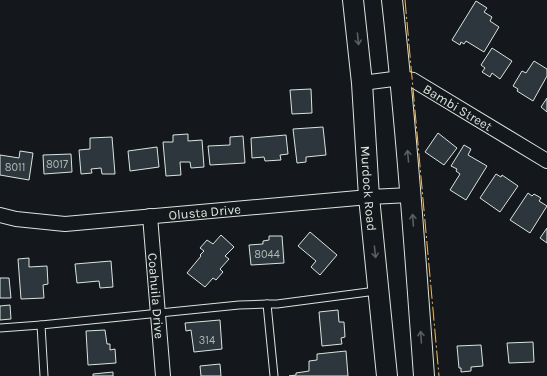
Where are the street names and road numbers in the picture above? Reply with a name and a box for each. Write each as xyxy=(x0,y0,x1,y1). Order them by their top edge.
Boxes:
street label: Bambi Street xyxy=(421,81,495,134)
street label: Murdock Road xyxy=(358,145,379,232)
street label: Olusta Drive xyxy=(168,201,242,223)
street label: Coahuila Drive xyxy=(145,252,167,340)

